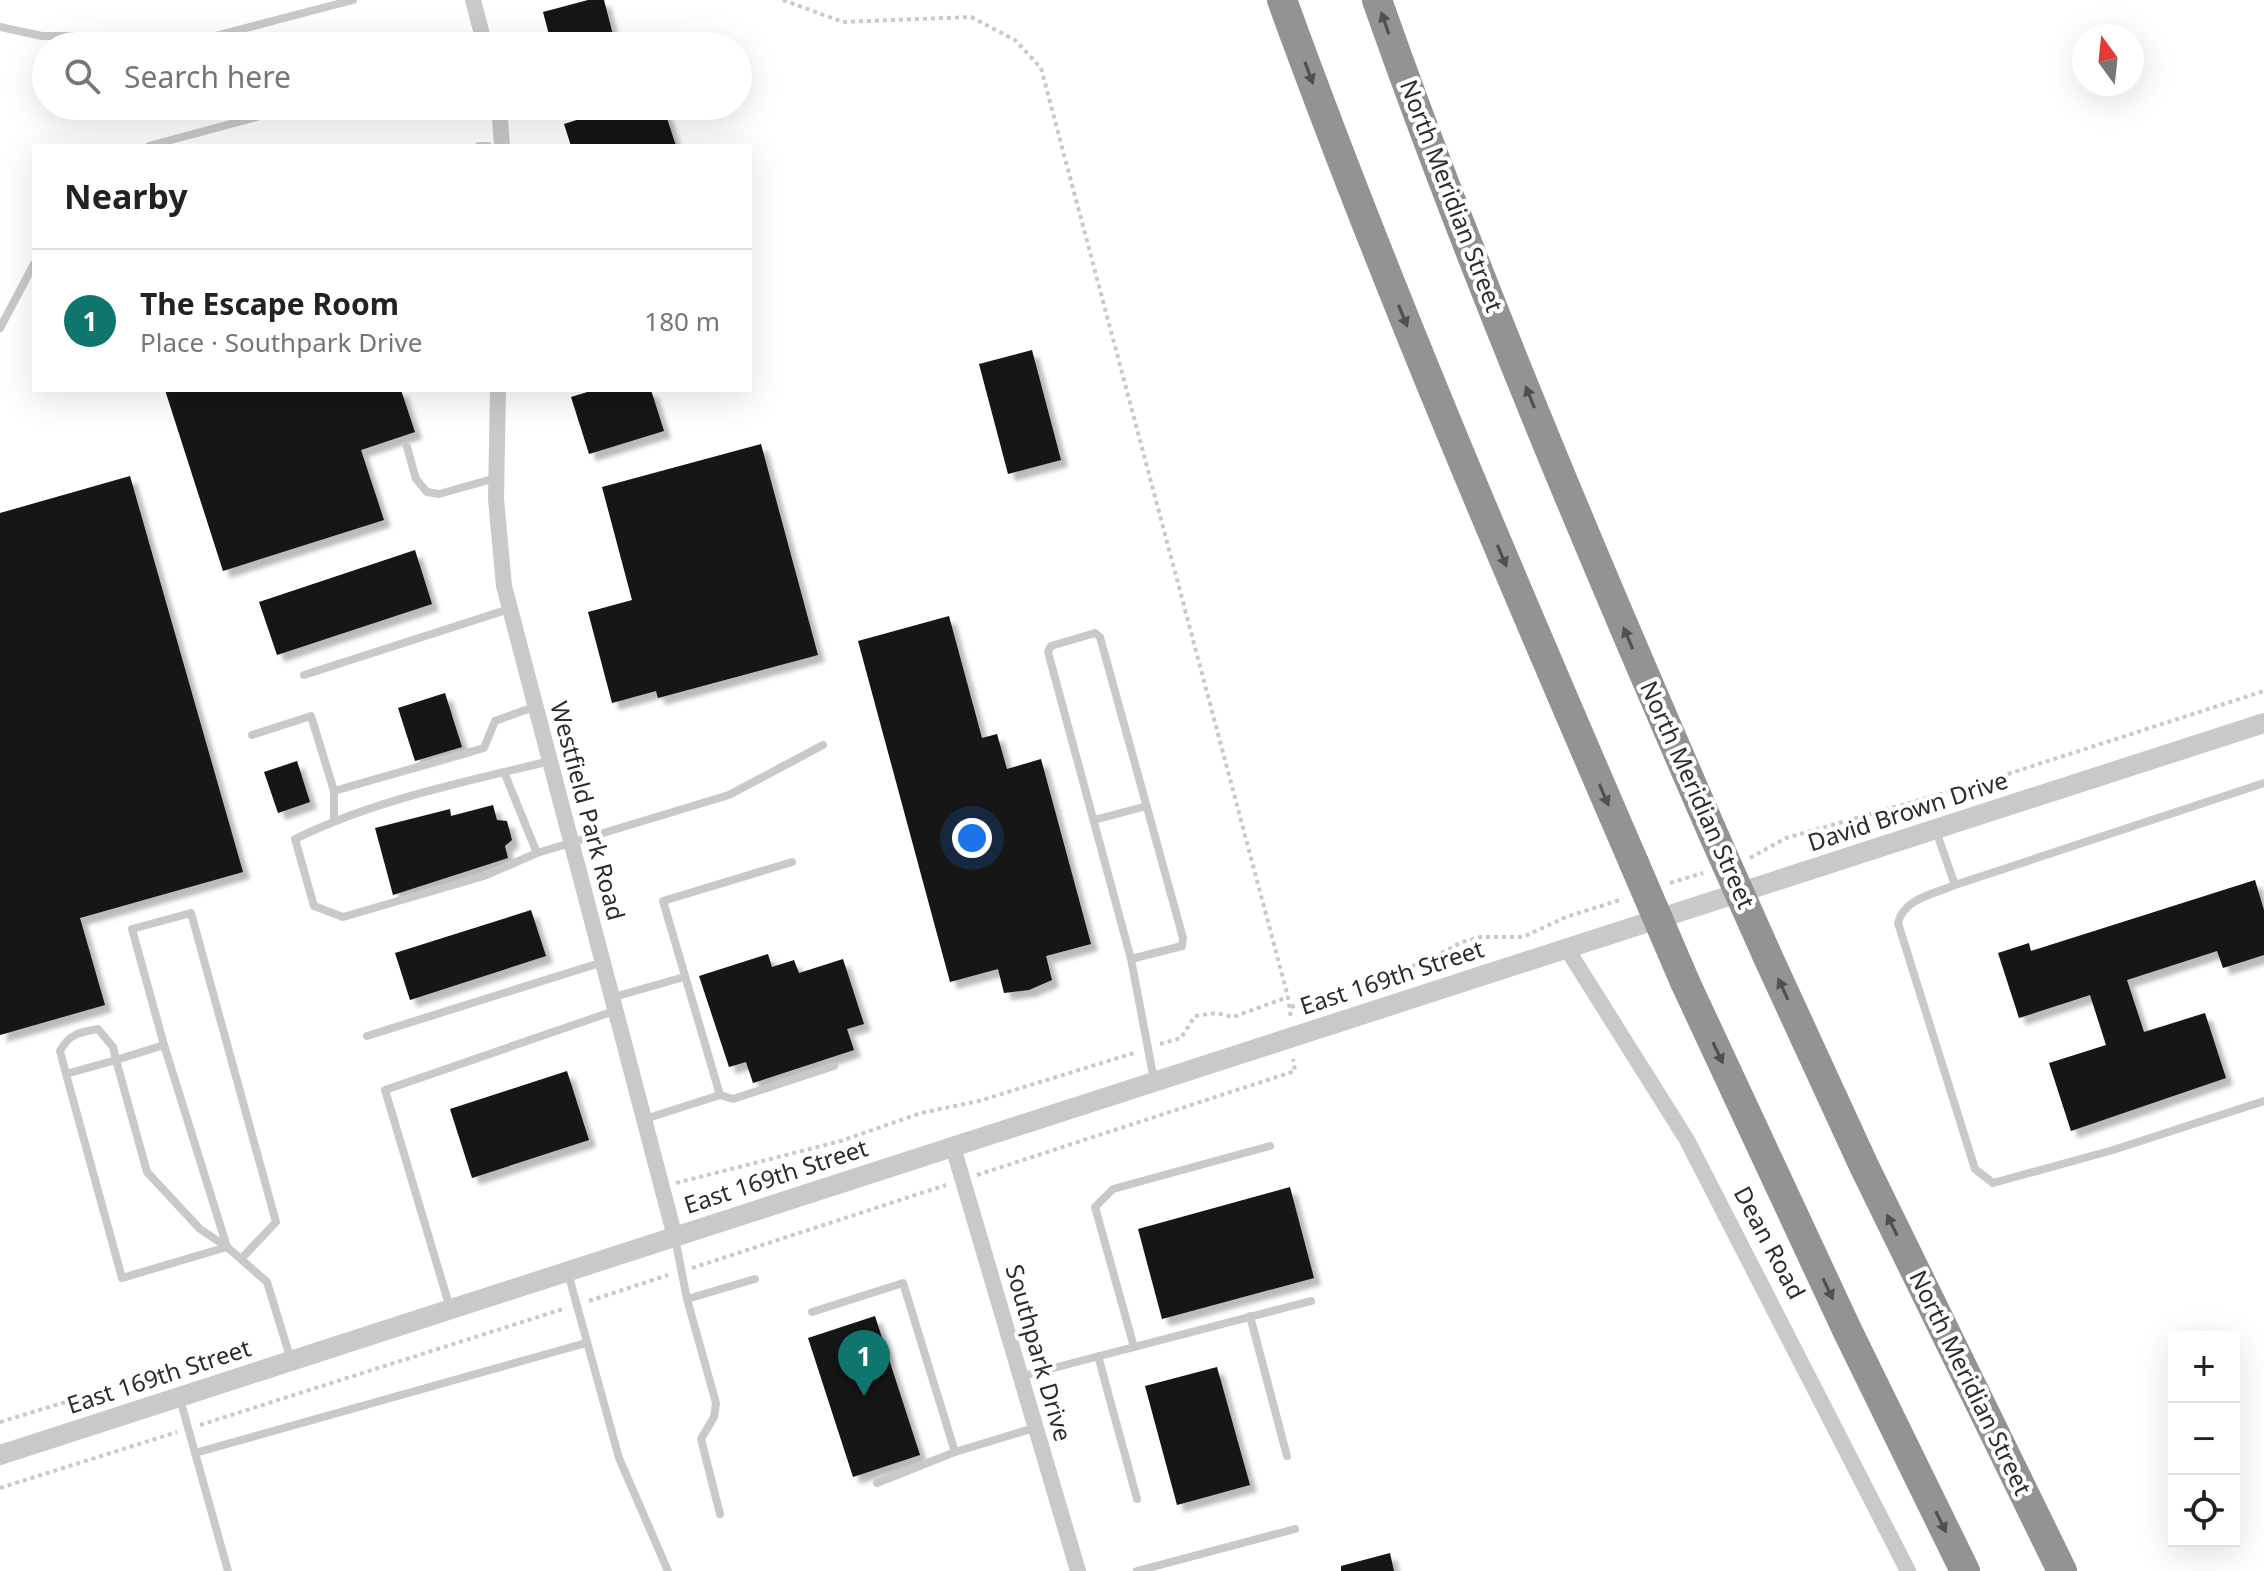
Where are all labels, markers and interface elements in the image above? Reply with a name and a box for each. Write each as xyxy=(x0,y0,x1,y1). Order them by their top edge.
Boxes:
one-way arrow xyxy=(1378,11,1391,35)
north arrow xyxy=(2072,24,2144,96)
search box xyxy=(32,32,752,120)
icon: search xyxy=(60,54,104,98)
text: Search here xyxy=(124,56,291,97)
one-way arrow xyxy=(1303,62,1316,86)
street label: North Meridian Street xyxy=(1393,75,1512,317)
text: Nearby xyxy=(64,173,188,219)
text: The Escape Room xyxy=(140,283,399,324)
text: 1 xyxy=(83,303,97,339)
text: 180 m xyxy=(644,303,720,339)
one-way arrow xyxy=(1397,304,1410,328)
text: Place · Southpark Drive xyxy=(140,324,422,360)
one-way arrow xyxy=(1523,385,1536,409)
one-way arrow xyxy=(1495,544,1509,568)
one-way arrow xyxy=(1622,626,1635,650)
street label: North Meridian Street xyxy=(1633,675,1764,914)
street label: Westfield Park Road xyxy=(543,698,634,924)
street label: David Brown Drive xyxy=(1803,763,2012,859)
one-way arrow xyxy=(1598,783,1611,807)
your location xyxy=(952,818,992,858)
street label: East 169th Street xyxy=(1296,931,1488,1022)
one-way arrow xyxy=(1776,977,1790,1000)
one-way arrow xyxy=(1711,1041,1725,1065)
street label: East 169th Street xyxy=(680,1130,872,1221)
street label: Dean Road xyxy=(1727,1180,1814,1304)
one-way arrow xyxy=(1885,1213,1899,1236)
street label: Southpark Drive xyxy=(998,1260,1080,1445)
street label: North Meridian Street xyxy=(1903,1264,2040,1501)
one-way arrow xyxy=(1821,1277,1835,1300)
street label: East 169th Street xyxy=(63,1330,255,1421)
pin: 1 xyxy=(838,1330,890,1396)
map controls xyxy=(2168,1331,2240,1547)
button: + xyxy=(2168,1331,2240,1403)
button: − xyxy=(2168,1403,2240,1475)
button: locate xyxy=(2168,1475,2240,1547)
one-way arrow xyxy=(1934,1511,1948,1534)

